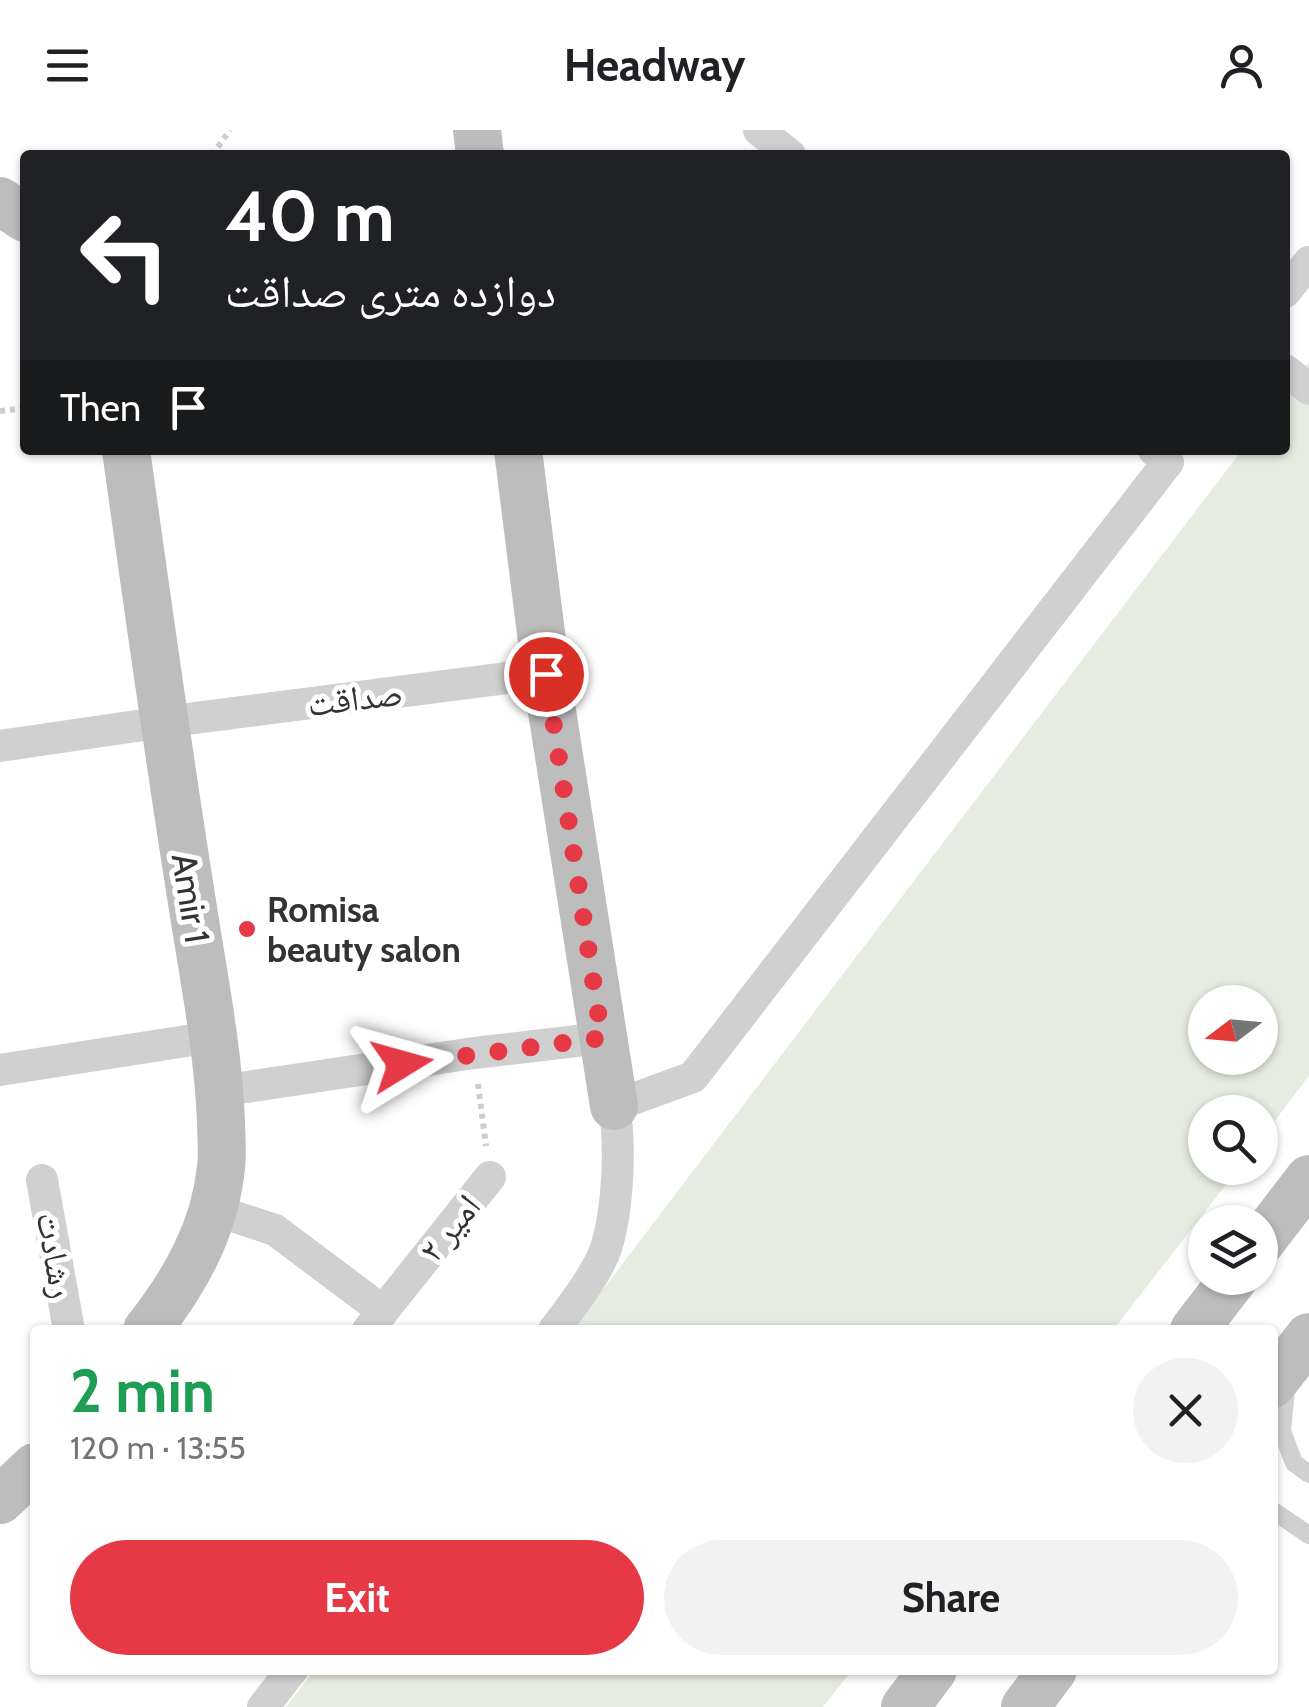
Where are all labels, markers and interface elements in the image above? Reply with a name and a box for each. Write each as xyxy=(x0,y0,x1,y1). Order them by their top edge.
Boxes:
icon: menu xyxy=(40,38,95,93)
text: Headway xyxy=(564,38,745,92)
icon: person xyxy=(1214,38,1269,93)
text: 40 m xyxy=(225,173,394,259)
icon: left xyxy=(60,190,190,320)
text: دوازده متری صداقت xyxy=(225,264,556,318)
icon: arrive xyxy=(161,380,216,435)
text: Then xyxy=(60,384,141,431)
pin xyxy=(504,632,589,717)
icon: arrive xyxy=(519,647,574,702)
street label: صداقت xyxy=(305,671,405,725)
street label: Amir 1 xyxy=(163,850,219,946)
place label: Romisa beauty salon xyxy=(267,888,461,971)
marker: Romisa beauty salon xyxy=(236,918,258,940)
north arrow xyxy=(1188,985,1278,1075)
map controls xyxy=(1188,985,1278,1295)
position arrow xyxy=(350,1012,454,1116)
button: search xyxy=(1188,1095,1278,1185)
street label: امیر ۲ xyxy=(409,1185,489,1271)
button: layers xyxy=(1188,1205,1278,1295)
street label: رشادت xyxy=(27,1208,85,1302)
text: 2 min xyxy=(70,1354,215,1427)
button: close xyxy=(1133,1358,1238,1463)
text: 120 m · 13:55 xyxy=(70,1428,246,1467)
button: Exit xyxy=(70,1540,644,1655)
button: Share xyxy=(664,1540,1238,1655)

